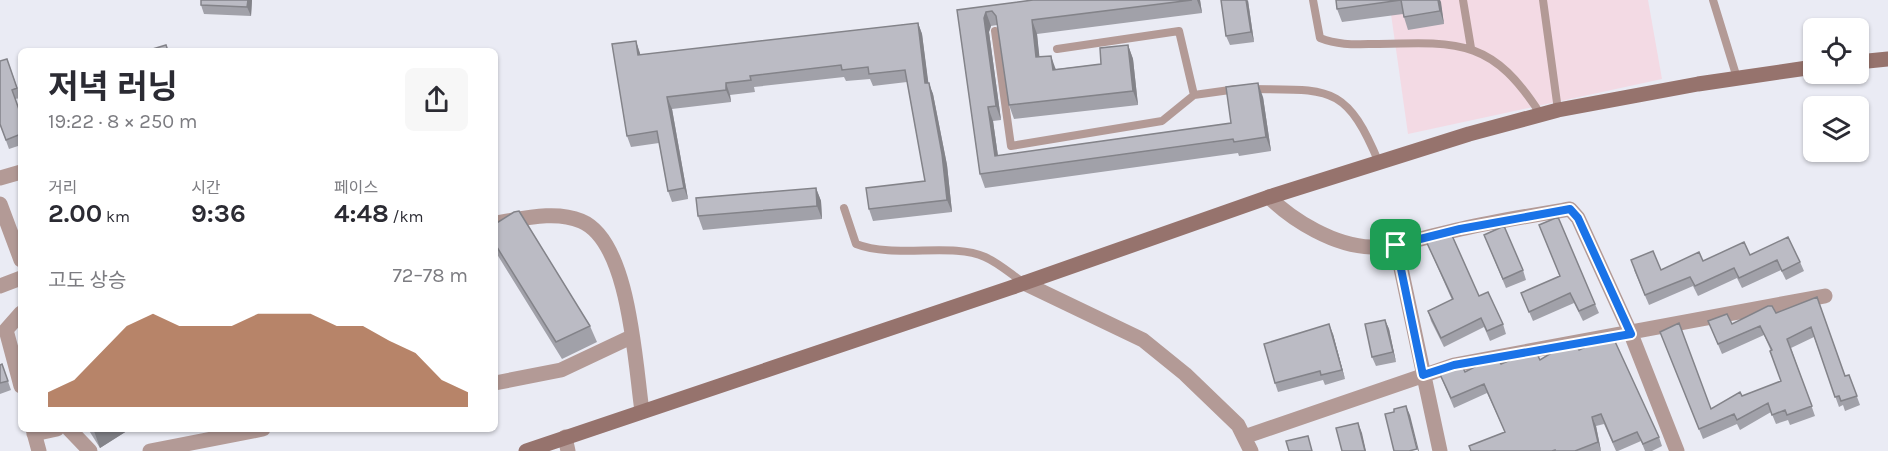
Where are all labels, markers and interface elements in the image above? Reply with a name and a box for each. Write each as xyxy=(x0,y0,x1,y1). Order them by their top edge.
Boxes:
map controls xyxy=(1803,18,1869,162)
button: locate xyxy=(1803,18,1869,84)
text: 저녁 러닝 xyxy=(48,68,178,106)
button: share xyxy=(405,68,468,131)
button: layers xyxy=(1803,96,1869,162)
text: 19:22 · 8 × 250 m xyxy=(48,110,198,133)
text: 거리 xyxy=(48,178,77,197)
text: 시간 xyxy=(191,178,220,197)
text: 페이스 xyxy=(334,178,378,197)
text: 2.00 xyxy=(48,198,102,229)
text: 9:36 xyxy=(191,198,246,229)
text: 4:48 xyxy=(334,198,389,229)
text: km xyxy=(102,207,130,226)
text: /km xyxy=(389,207,423,226)
pin xyxy=(1370,219,1421,270)
icon: arrive xyxy=(1379,228,1412,261)
text: 72–78 m xyxy=(392,264,468,287)
text: 고도 상승 xyxy=(48,269,126,292)

